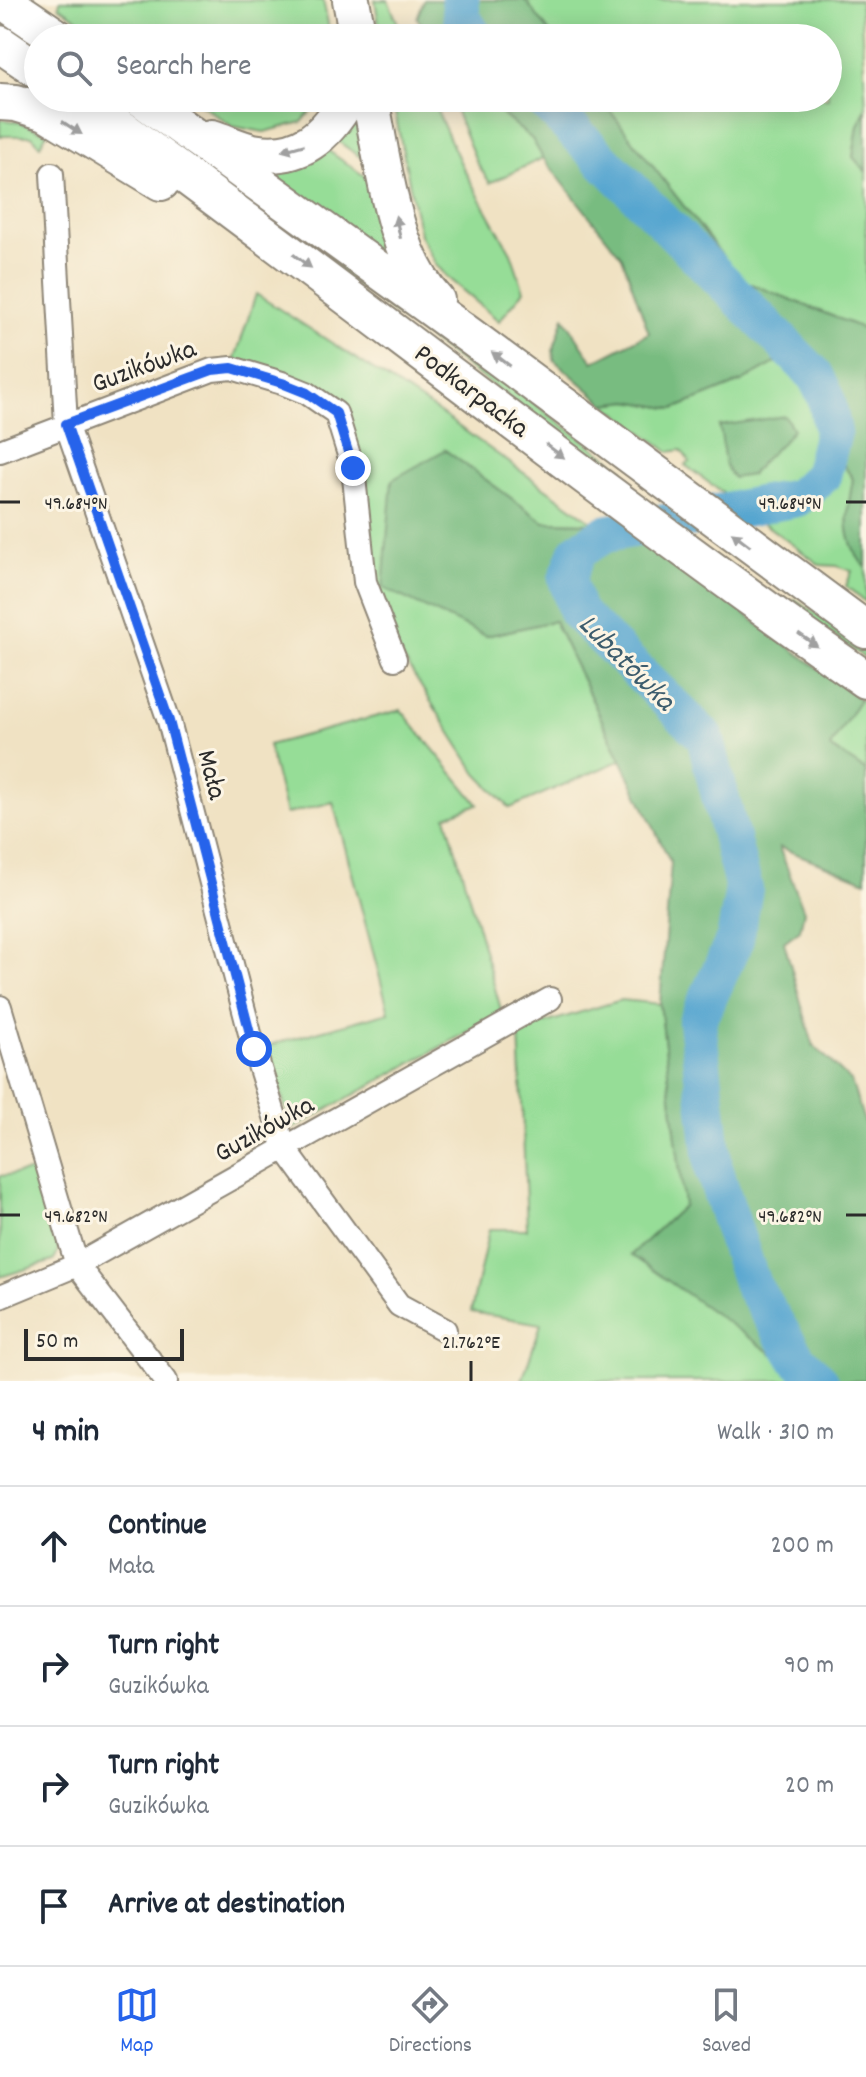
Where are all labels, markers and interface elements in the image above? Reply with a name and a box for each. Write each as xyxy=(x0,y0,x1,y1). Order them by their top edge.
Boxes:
search box xyxy=(24,24,842,112)
icon: search xyxy=(52,46,96,90)
text: Search here xyxy=(116,47,252,90)
one-way arrow xyxy=(61,121,82,136)
one-way arrow xyxy=(281,142,305,155)
one-way arrow xyxy=(391,214,404,239)
one-way arrow xyxy=(292,253,313,269)
street label: Guzikówka xyxy=(87,331,203,406)
street label: Podkarpacka xyxy=(404,336,537,450)
one-way arrow xyxy=(490,352,511,368)
one-way arrow xyxy=(544,443,566,459)
route end xyxy=(335,450,371,486)
text: 49.684°N xyxy=(44,491,108,519)
text: 49.684°N xyxy=(758,491,822,519)
one-way arrow xyxy=(731,532,752,547)
water label: Lubatówka xyxy=(566,606,685,724)
one-way arrow xyxy=(798,632,819,647)
street label: Mała xyxy=(184,746,235,805)
route start xyxy=(236,1031,272,1067)
street label: Guzikówka xyxy=(208,1087,323,1175)
text: 49.682°N xyxy=(44,1204,108,1232)
text: 49.682°N xyxy=(758,1204,822,1232)
scale bar xyxy=(24,1325,184,1361)
text: 50 m xyxy=(36,1327,78,1358)
text: 21.762°E xyxy=(442,1330,500,1358)
text: 4 min xyxy=(32,1409,99,1458)
text: Walk · 310 m xyxy=(717,1415,834,1452)
text: Continue xyxy=(108,1506,207,1549)
icon: ahead xyxy=(32,1524,76,1568)
text: 200 m xyxy=(770,1528,834,1565)
text: Mała xyxy=(108,1549,154,1586)
text: Turn right xyxy=(108,1626,219,1669)
icon: right xyxy=(32,1644,76,1688)
text: 90 m xyxy=(784,1648,834,1685)
text: Guzikówka xyxy=(108,1669,209,1706)
text: Turn right xyxy=(108,1746,219,1789)
icon: right xyxy=(32,1764,76,1808)
text: 20 m xyxy=(785,1768,834,1805)
text: Guzikówka xyxy=(108,1789,209,1826)
icon: arrive xyxy=(32,1884,76,1928)
text: Arrive at destination xyxy=(108,1885,345,1928)
tab: Map xyxy=(115,1983,159,2062)
tab: Directions xyxy=(389,1983,472,2062)
tab: Saved xyxy=(702,1983,751,2062)

